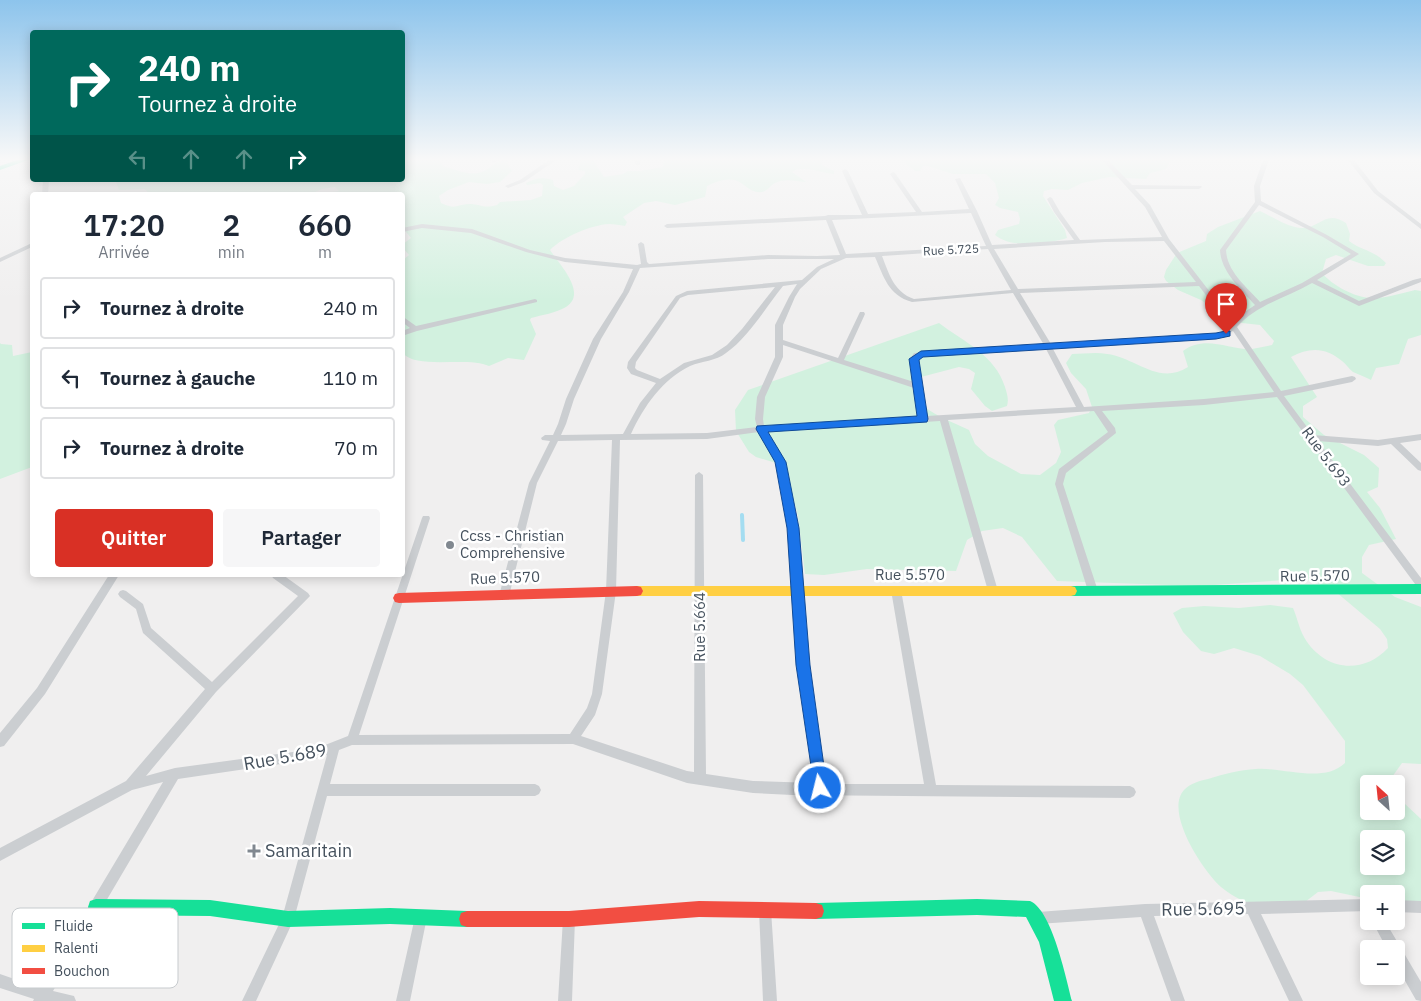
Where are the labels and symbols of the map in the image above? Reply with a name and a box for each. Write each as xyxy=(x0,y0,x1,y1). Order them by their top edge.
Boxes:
street label: Rue 5.725 xyxy=(923,241,979,258)
pin xyxy=(1205,283,1247,334)
street label: Rue 5.693 xyxy=(1298,423,1355,490)
place label: Ccss - Christian Comprehensive xyxy=(460,526,565,562)
marker: Ccss - Christian Comprehensive xyxy=(444,539,456,551)
street label: Rue 5.570 xyxy=(875,565,945,584)
street label: Rue 5.570 xyxy=(1280,565,1350,586)
street label: Rue 5.570 xyxy=(470,567,540,588)
street label: Rue 5.664 xyxy=(690,592,709,662)
street label: Rue 5.689 xyxy=(242,738,328,775)
position arrow xyxy=(793,761,845,813)
north arrow xyxy=(1360,775,1405,820)
place label: Samaritain xyxy=(265,839,352,862)
marker: Samaritain xyxy=(247,844,261,858)
street label: Rue 5.695 xyxy=(1161,896,1245,921)
legend xyxy=(12,908,178,988)
text: Fluide xyxy=(54,917,93,935)
text: Ralenti xyxy=(54,939,98,957)
text: Bouchon xyxy=(54,962,110,980)

